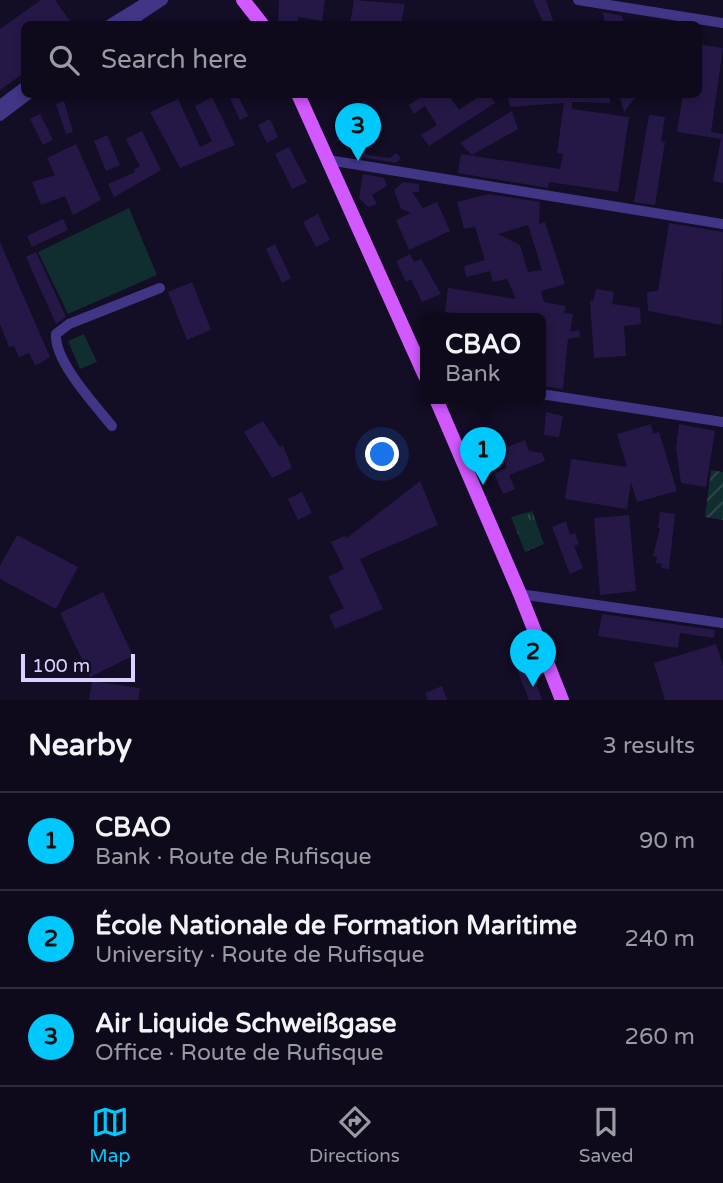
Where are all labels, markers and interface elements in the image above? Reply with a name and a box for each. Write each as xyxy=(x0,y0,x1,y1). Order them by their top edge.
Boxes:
search box xyxy=(21,21,702,98)
icon: search xyxy=(45,41,83,79)
text: Search here xyxy=(101,44,247,75)
pin: 3 xyxy=(335,103,381,161)
popup xyxy=(420,313,546,404)
text: CBAO xyxy=(445,329,521,360)
text: Bank xyxy=(445,360,500,388)
pin: 1 xyxy=(460,427,506,485)
your location xyxy=(365,437,399,471)
pin: 2 xyxy=(510,629,556,687)
scale bar xyxy=(21,651,135,683)
text: 100 m xyxy=(32,655,90,677)
text: Nearby xyxy=(28,727,132,764)
text: 3 results xyxy=(602,732,695,760)
text: CBAO xyxy=(95,812,171,843)
text: 1 xyxy=(44,827,58,855)
text: 90 m xyxy=(639,827,695,855)
text: Bank · Route de Rufisque xyxy=(95,843,371,871)
text: École Nationale de Formation Maritime xyxy=(95,910,577,941)
text: 2 xyxy=(44,925,58,953)
text: 240 m xyxy=(625,925,695,953)
text: University · Route de Rufisque xyxy=(95,941,424,969)
text: Air Liquide Schweißgase xyxy=(95,1008,397,1039)
text: 3 xyxy=(44,1023,58,1051)
text: 260 m xyxy=(625,1023,695,1051)
text: Office · Route de Rufisque xyxy=(95,1039,384,1067)
tab: Map xyxy=(89,1103,130,1167)
tab: Directions xyxy=(309,1103,400,1167)
tab: Saved xyxy=(579,1103,634,1167)

